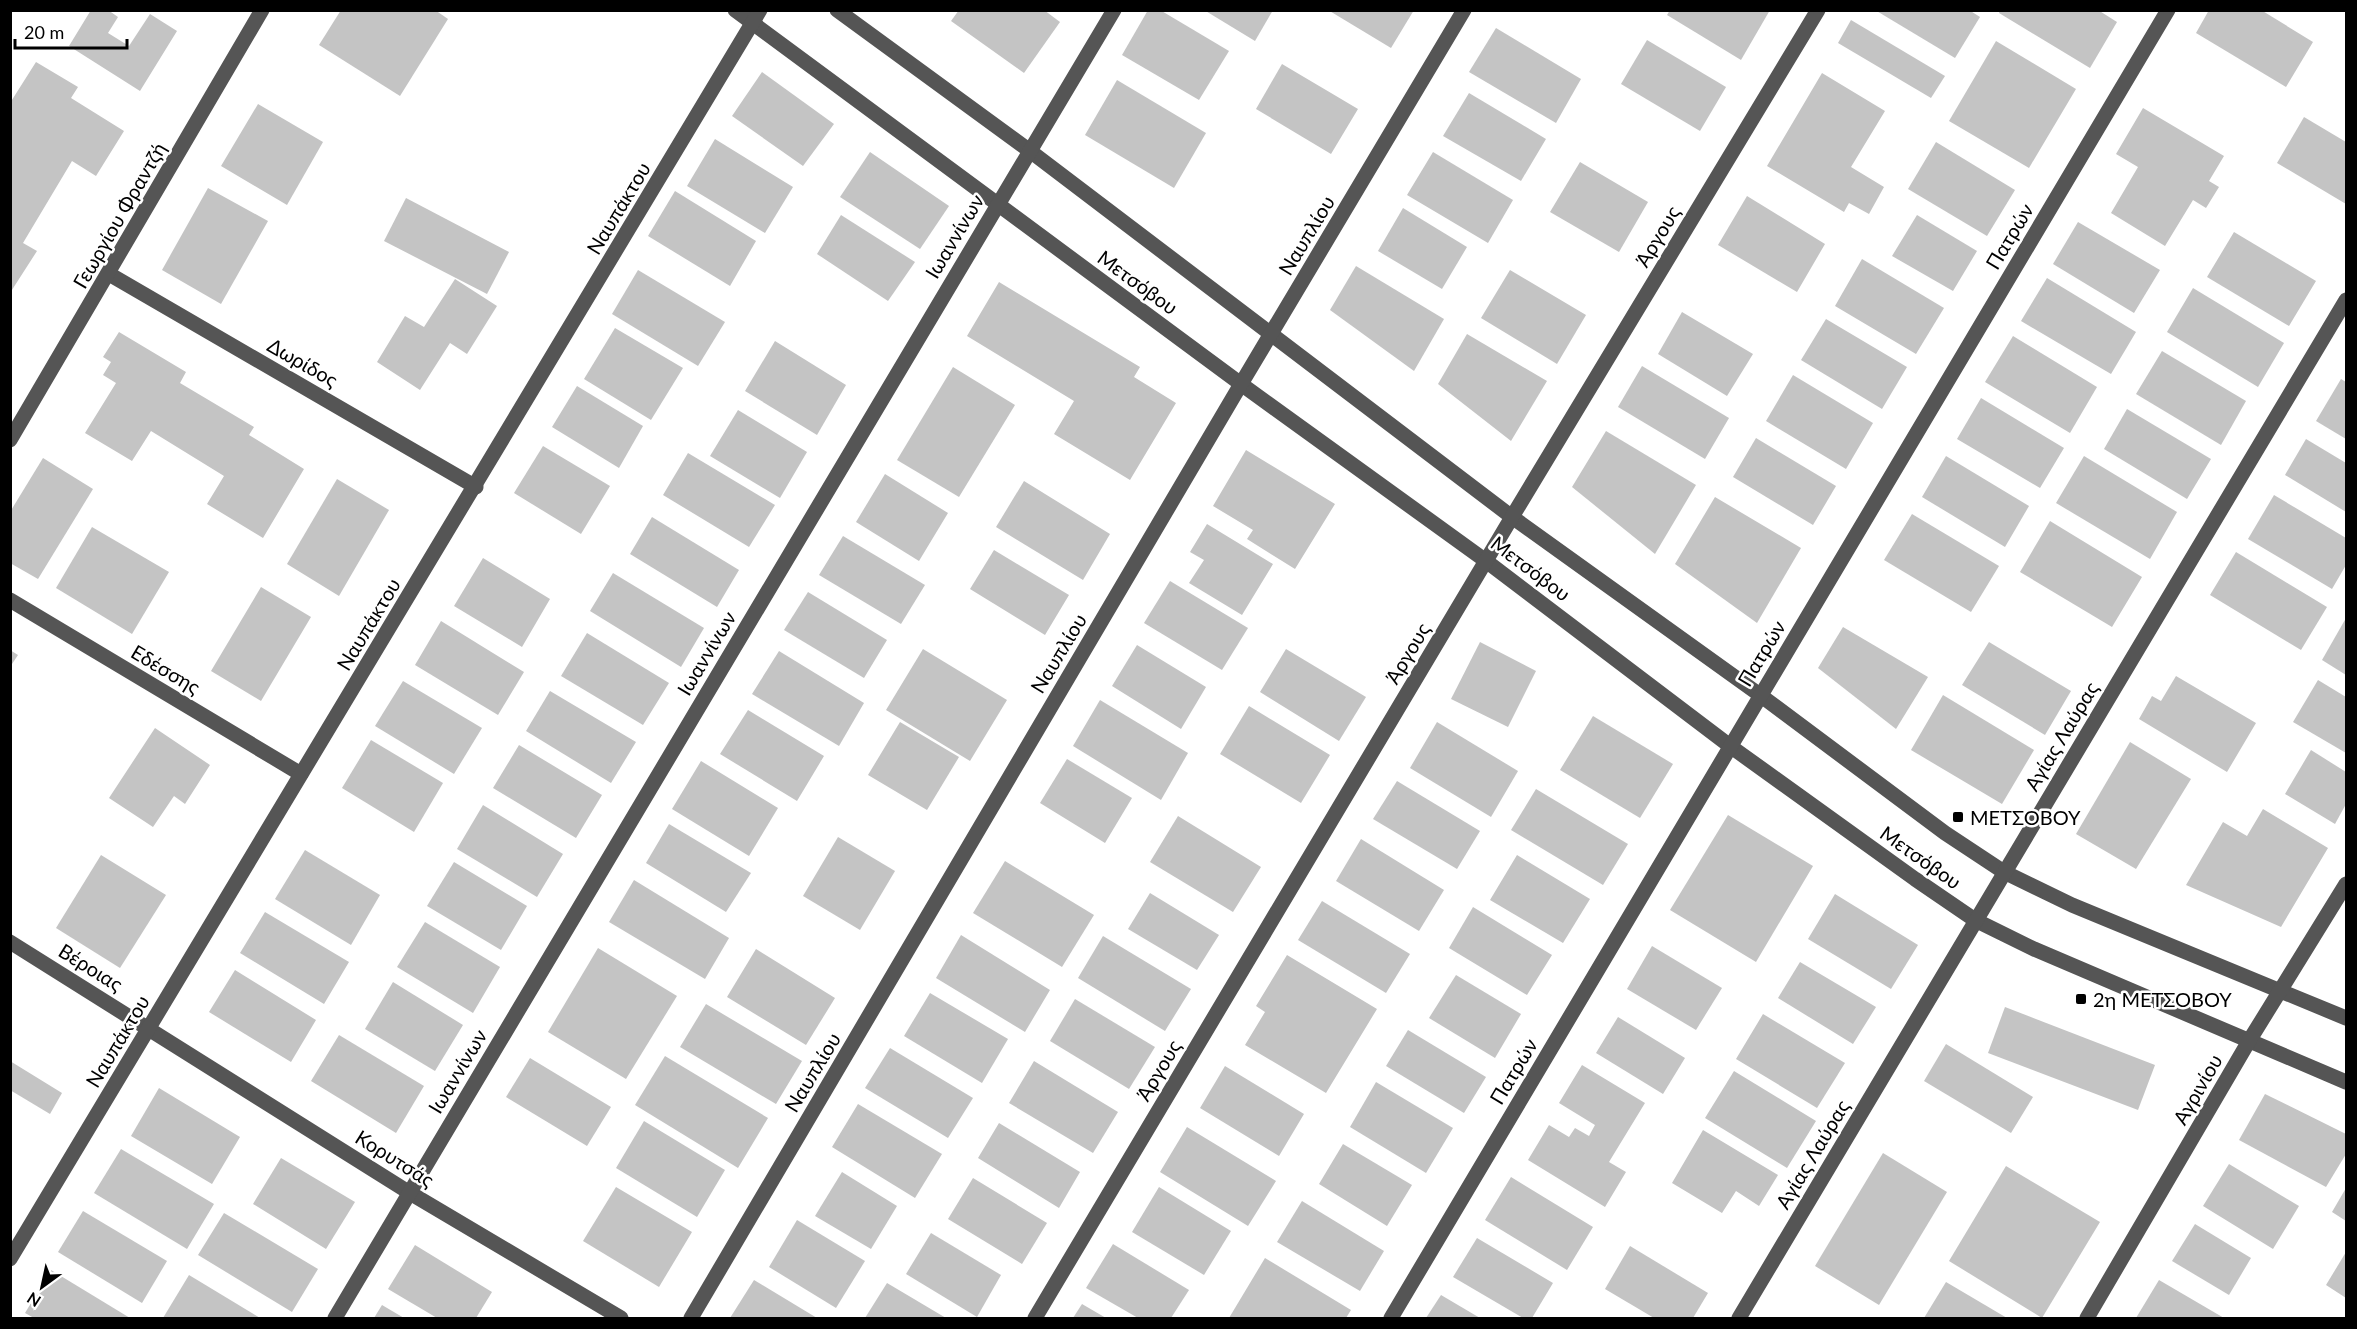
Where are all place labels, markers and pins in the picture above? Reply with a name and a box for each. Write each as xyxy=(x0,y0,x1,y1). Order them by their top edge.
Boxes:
place label: ΜΕΤΣΟΒΟΥ xyxy=(1970,805,2081,829)
marker: ΜΕΤΣΟΒΟΥ xyxy=(1951,810,1965,824)
place label: 2η ΜΕΤΣΟΒΟΥ xyxy=(2093,987,2232,1011)
marker: 2η ΜΕΤΣΟΒΟΥ xyxy=(2074,992,2088,1006)

